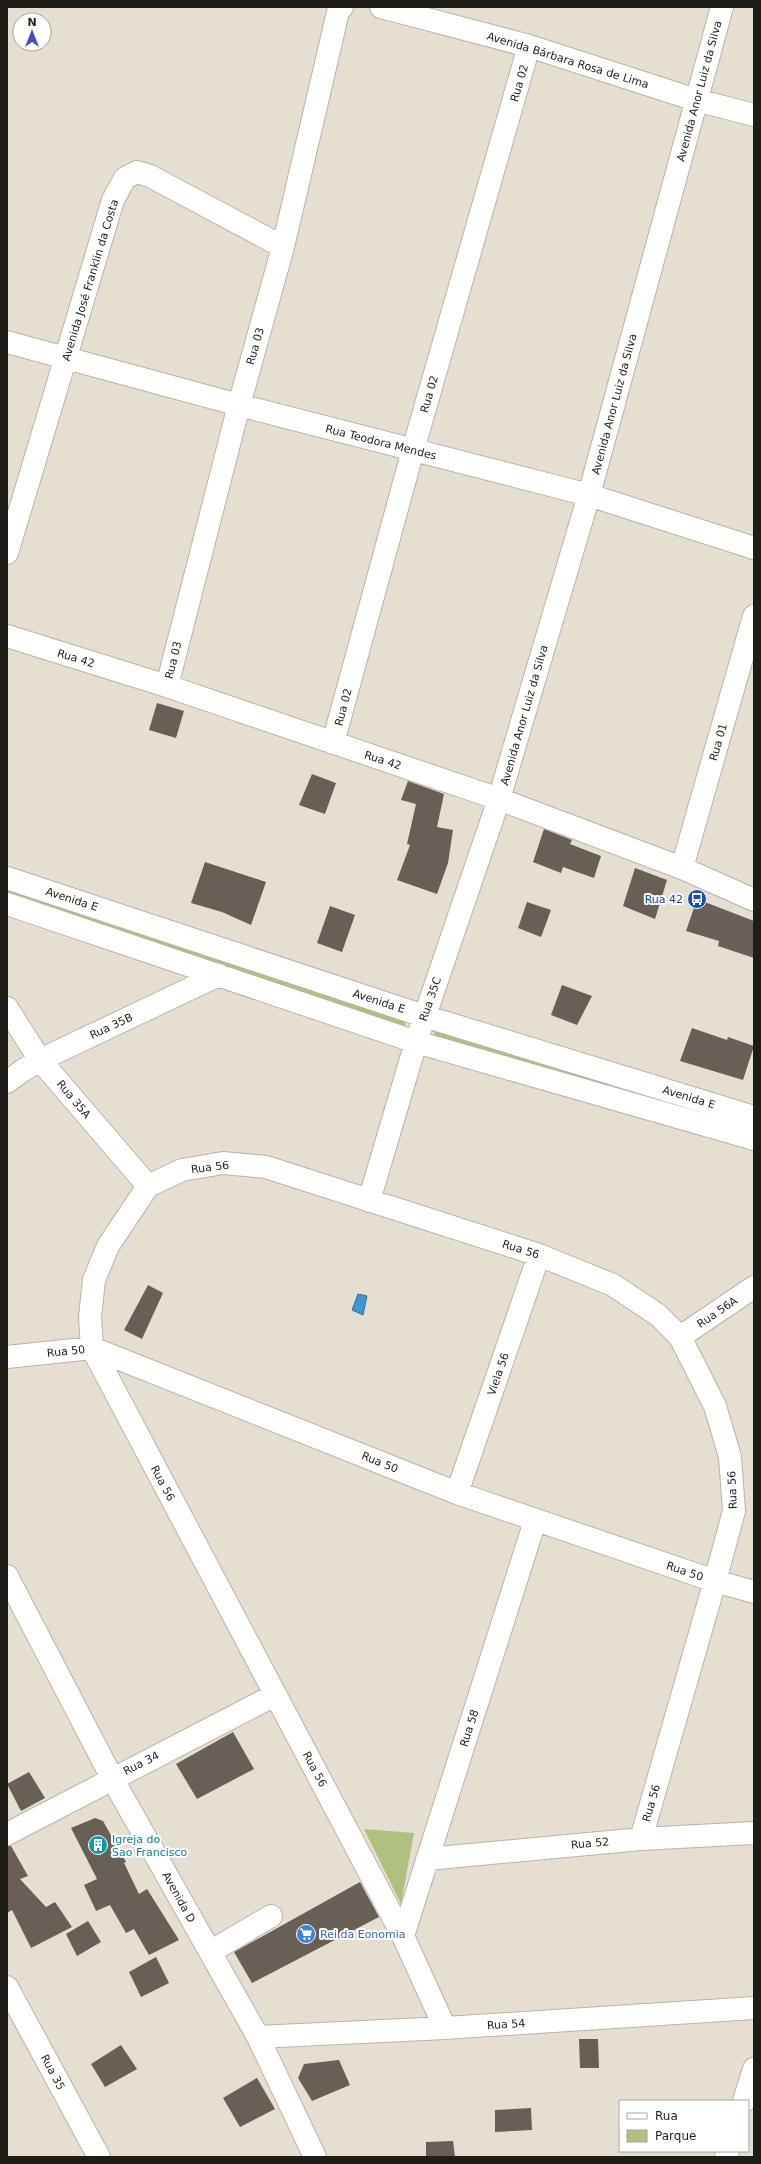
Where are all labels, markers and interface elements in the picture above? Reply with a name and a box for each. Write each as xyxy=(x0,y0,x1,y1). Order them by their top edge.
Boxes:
north arrow xyxy=(12,12,52,52)
text: N xyxy=(27,16,37,29)
street label: Avenida Anor Luiz da Silva xyxy=(674,19,725,163)
street label: Avenida Bárbara Rosa de Lima xyxy=(485,30,650,91)
street label: Rua 02 xyxy=(508,63,531,103)
street label: Avenida José Franklin da Costa xyxy=(60,198,121,363)
street label: Rua 03 xyxy=(244,326,267,366)
street label: Avenida Anor Luiz da Silva xyxy=(589,332,640,476)
street label: Rua 02 xyxy=(418,374,441,414)
street label: Rua Teodora Mendes xyxy=(324,422,438,463)
street label: Rua 03 xyxy=(163,640,184,680)
street label: Avenida Anor Luiz da Silva xyxy=(498,643,551,787)
street label: Rua 42 xyxy=(56,647,96,670)
street label: Rua 02 xyxy=(332,687,355,727)
street label: Rua 01 xyxy=(707,722,730,762)
street label: Rua 42 xyxy=(363,748,403,773)
street label: Avenida E xyxy=(44,885,100,914)
bus stop icon: Rua 42 xyxy=(686,888,708,910)
place label: Rua 42 xyxy=(645,893,683,906)
street label: Rua 35C xyxy=(417,975,444,1023)
street label: Avenida E xyxy=(351,987,407,1016)
street label: Rua 35B xyxy=(88,1011,135,1042)
street label: Rua 35A xyxy=(54,1078,94,1121)
street label: Avenida E xyxy=(661,1083,717,1112)
street label: Rua 56 xyxy=(190,1159,230,1176)
street label: Rua 56 xyxy=(501,1237,541,1262)
street label: Rua 56A xyxy=(695,1294,740,1331)
street label: Rua 50 xyxy=(46,1343,86,1360)
street label: Viela 56 xyxy=(485,1351,512,1397)
street label: Rua 50 xyxy=(360,1449,400,1476)
street label: Rua 56 xyxy=(148,1463,177,1503)
street label: Rua 56 xyxy=(725,1471,740,1509)
street label: Rua 50 xyxy=(665,1559,705,1584)
street label: Rua 58 xyxy=(457,1708,482,1748)
street label: Rua 34 xyxy=(121,1749,161,1778)
street label: Rua 56 xyxy=(300,1749,329,1789)
street label: Rua 56 xyxy=(640,1783,663,1823)
place label: Igreja do Sao Francisco xyxy=(112,1833,188,1859)
building icon: Igreja do Sao Francisco xyxy=(87,1834,109,1856)
street label: Rua 52 xyxy=(570,1835,610,1852)
street label: Avenida D xyxy=(159,1870,198,1925)
supermarket icon: Rei da Eonomia xyxy=(295,1923,317,1945)
place label: Rei da Eonomia xyxy=(320,1928,406,1941)
street label: Rua 54 xyxy=(486,2017,526,2032)
street label: Rua 35 xyxy=(38,2052,67,2092)
legend xyxy=(619,2100,749,2152)
text: Rua xyxy=(655,2109,678,2123)
text: Parque xyxy=(655,2129,696,2143)

